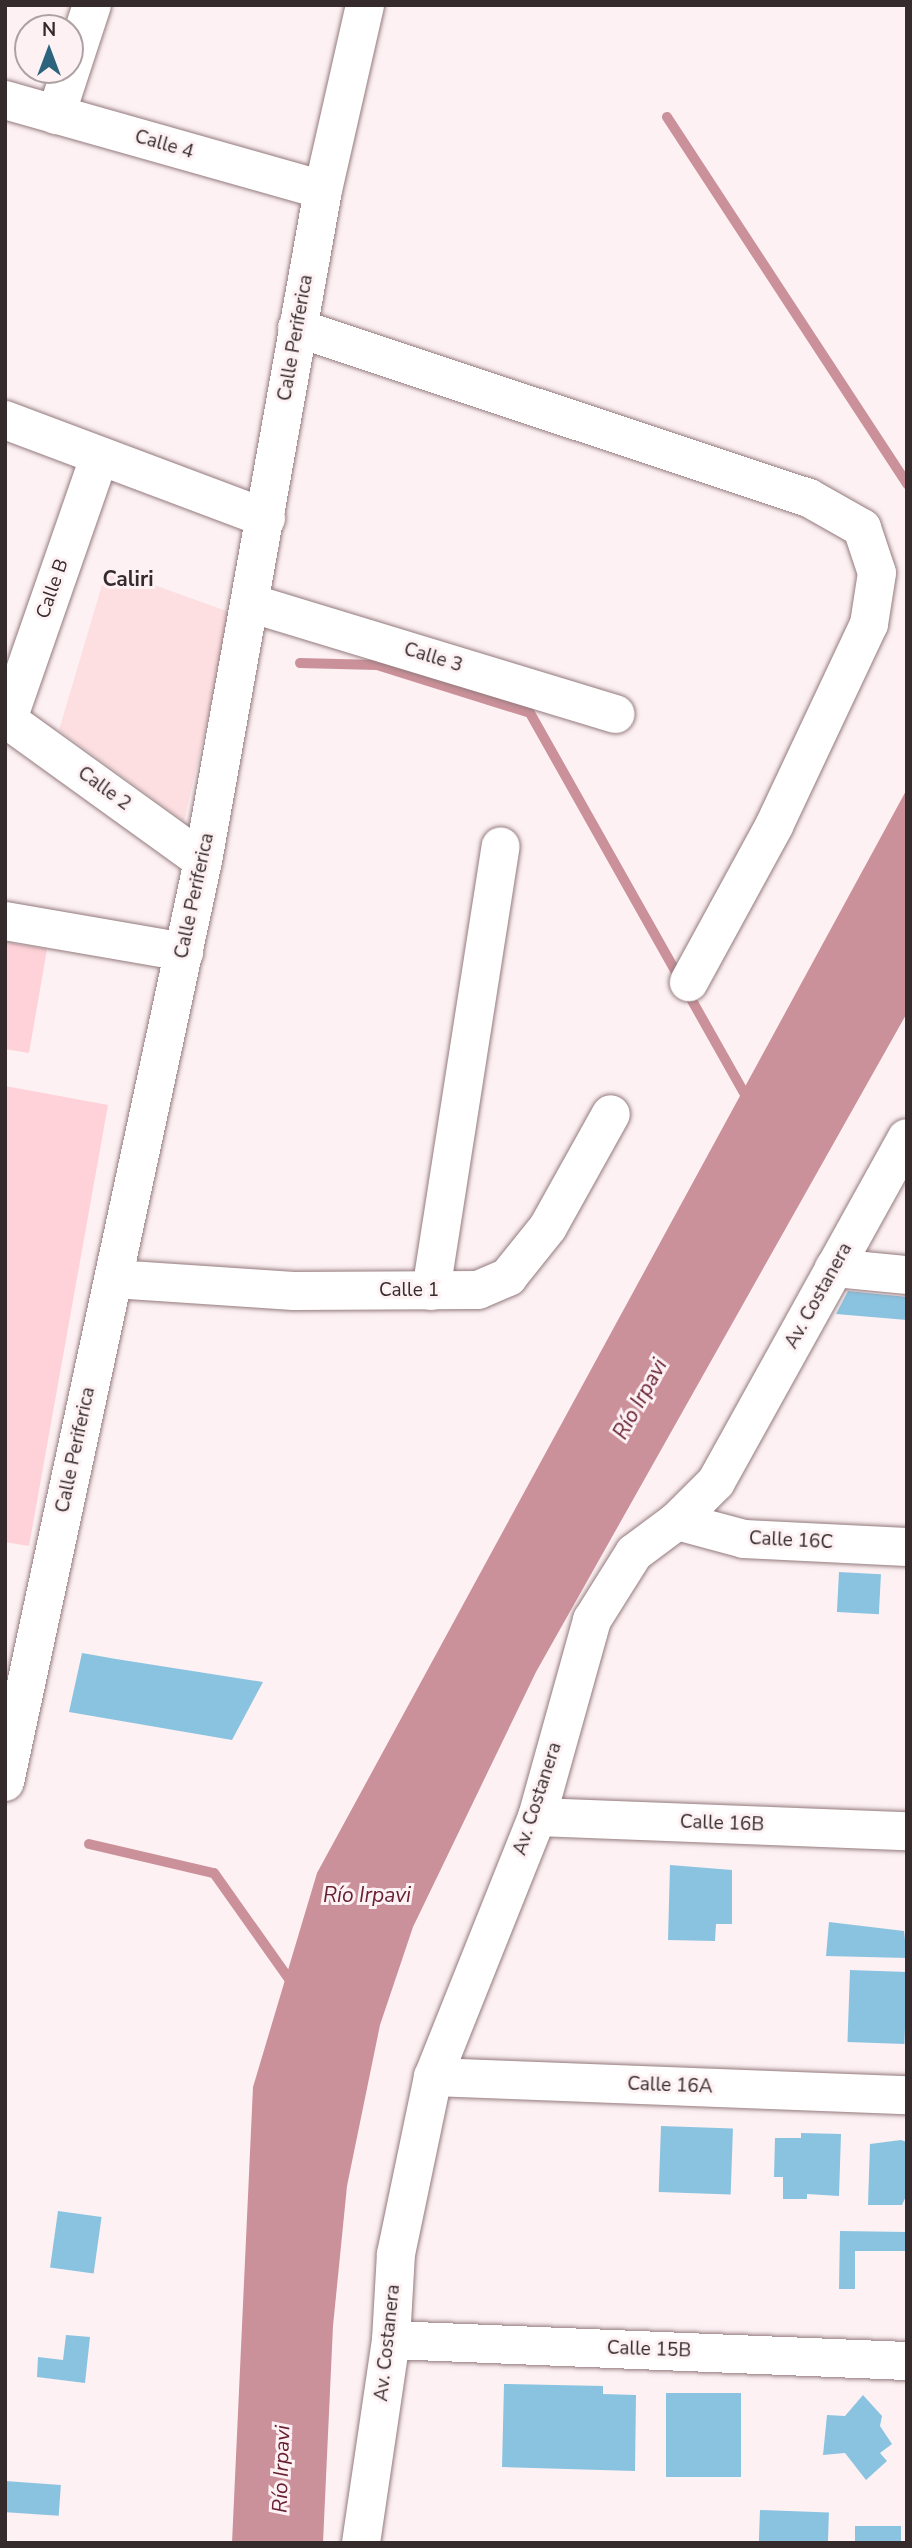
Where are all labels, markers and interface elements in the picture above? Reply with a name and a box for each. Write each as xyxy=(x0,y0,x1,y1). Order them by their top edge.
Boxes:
north arrow xyxy=(14,14,84,84)
text: N xyxy=(42,17,56,43)
street label: Calle 4 xyxy=(132,126,196,164)
street label: Calle Periferica xyxy=(274,273,318,403)
street label: Calle B xyxy=(32,556,74,622)
district label: Caliri xyxy=(102,566,154,592)
street label: Calle 3 xyxy=(401,638,465,678)
street label: Calle 2 xyxy=(73,762,135,816)
street label: Calle Periferica xyxy=(171,831,219,961)
street label: Av. Costanera xyxy=(781,1239,857,1353)
street label: Calle 1 xyxy=(379,1280,439,1302)
water label: Río Irpavi xyxy=(608,1354,672,1444)
street label: Calle Periferica xyxy=(52,1385,100,1515)
street label: Calle 16C xyxy=(748,1527,834,1555)
street label: Av. Costanera xyxy=(509,1740,567,1858)
street label: Calle 16B xyxy=(679,1811,765,1837)
water label: Río Irpavi xyxy=(323,1882,411,1908)
street label: Calle 16A xyxy=(627,2073,713,2099)
street label: Av. Costanera xyxy=(371,2283,405,2403)
street label: Calle 15B xyxy=(606,2337,692,2363)
water label: Río Irpavi xyxy=(267,2425,295,2513)

